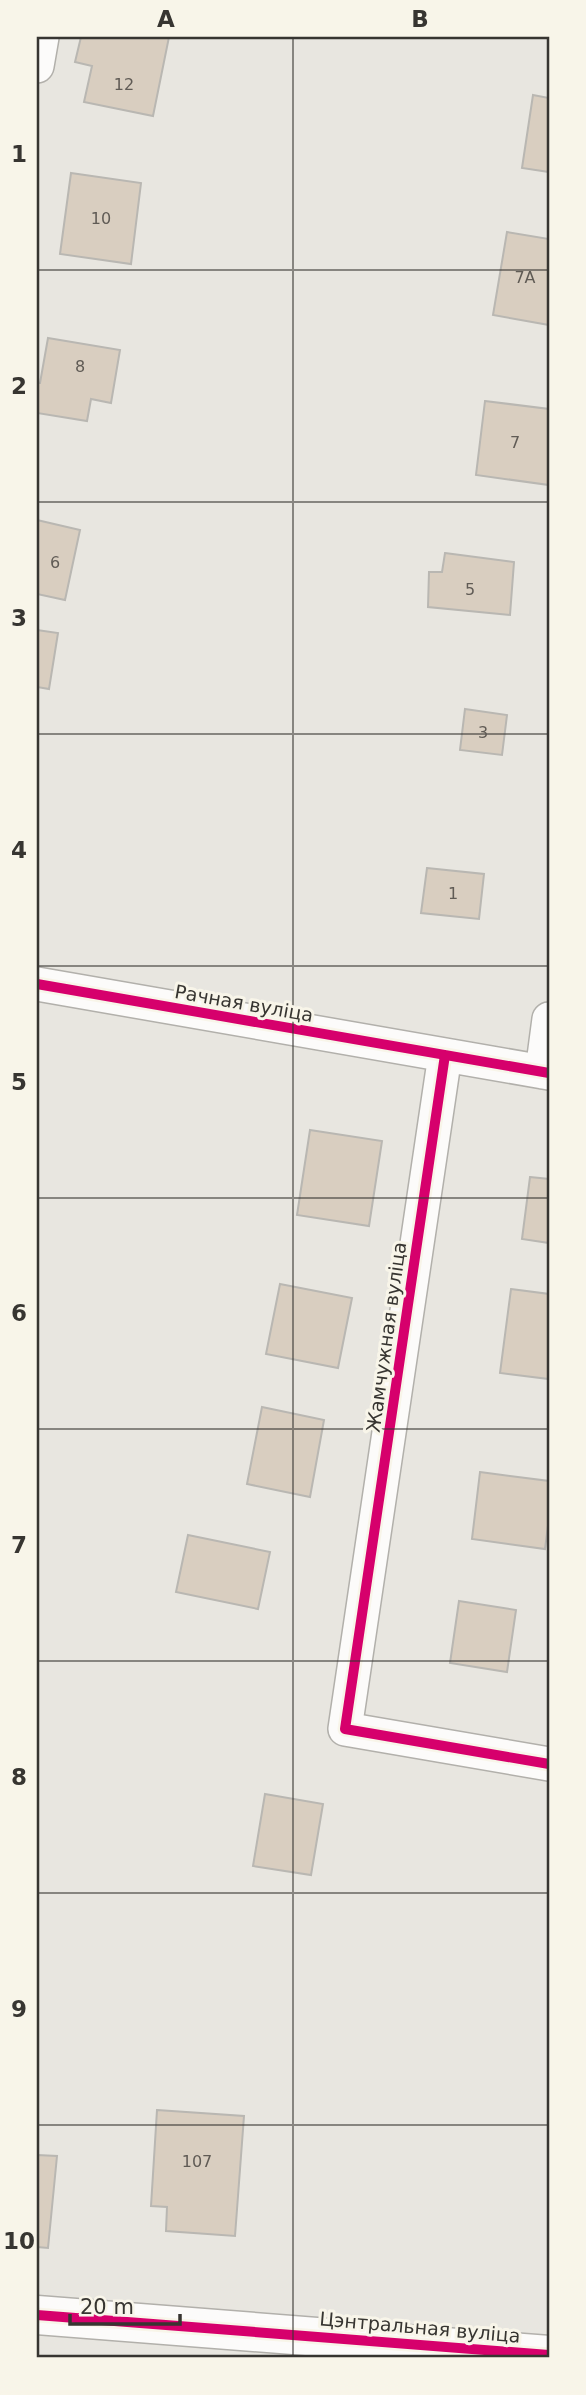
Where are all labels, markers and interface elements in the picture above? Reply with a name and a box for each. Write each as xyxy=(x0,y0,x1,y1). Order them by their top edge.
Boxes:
text: A xyxy=(157,6,175,32)
text: B xyxy=(411,6,429,32)
house number: 12 xyxy=(114,75,134,94)
text: 1 xyxy=(11,141,27,167)
house number: 10 xyxy=(91,209,111,228)
house number: 7А xyxy=(514,268,536,287)
house number: 8 xyxy=(75,357,85,376)
text: 2 xyxy=(11,373,27,399)
house number: 7 xyxy=(510,433,520,452)
house number: 6 xyxy=(50,553,60,572)
house number: 5 xyxy=(465,580,475,599)
text: 3 xyxy=(11,605,27,631)
house number: 3 xyxy=(478,723,488,742)
text: 4 xyxy=(11,837,27,863)
house number: 1 xyxy=(448,884,458,903)
street label: Рачная вуліца xyxy=(173,980,315,1026)
text: 5 xyxy=(11,1069,27,1095)
street label: Жамчужная вуліца xyxy=(362,1240,410,1434)
text: 6 xyxy=(11,1300,27,1326)
text: 7 xyxy=(11,1532,27,1558)
text: 8 xyxy=(11,1764,27,1790)
text: 9 xyxy=(11,1996,27,2022)
house number: 107 xyxy=(182,2152,212,2171)
text: 10 xyxy=(3,2228,35,2254)
scale bar xyxy=(70,2283,180,2327)
text: 20 m xyxy=(80,2295,134,2319)
street label: Цэнтральная вуліца xyxy=(319,2307,521,2347)

